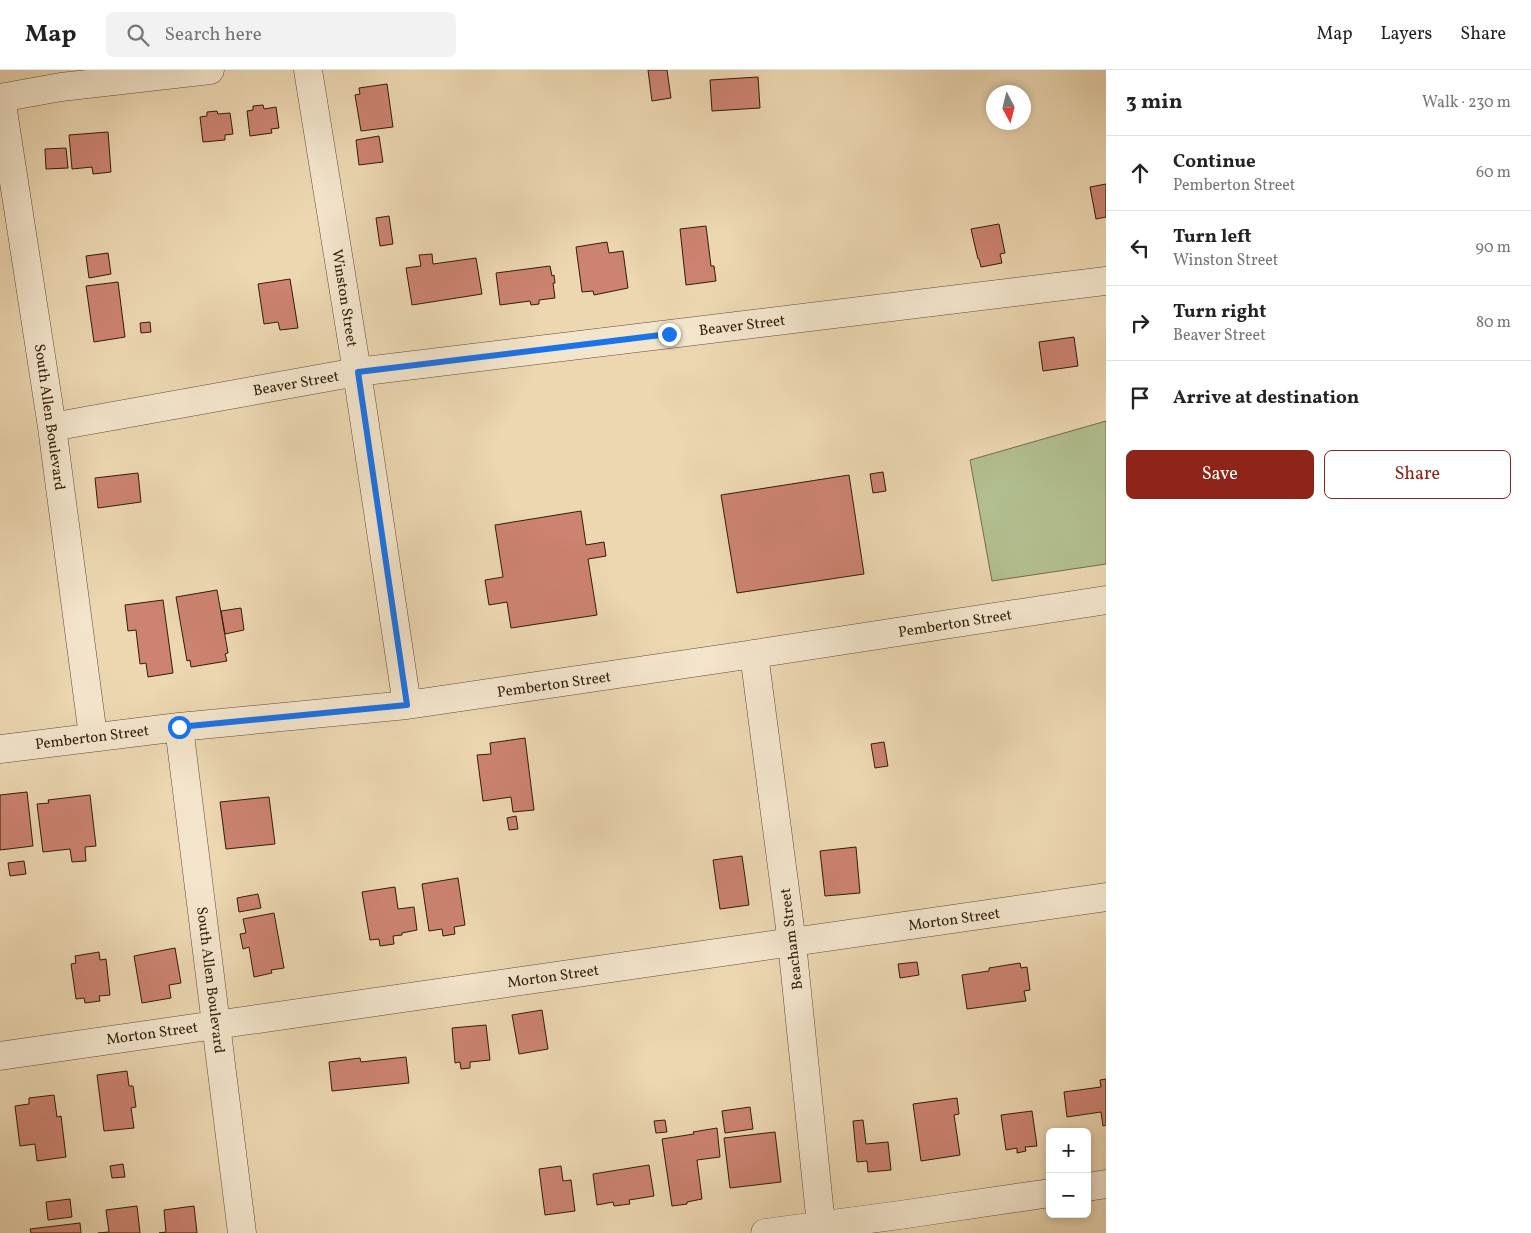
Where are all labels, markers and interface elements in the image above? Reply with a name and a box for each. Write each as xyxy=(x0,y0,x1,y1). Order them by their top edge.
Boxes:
search box xyxy=(106,12,456,57)
text: Map xyxy=(25,18,76,52)
icon: search xyxy=(124,21,152,49)
text: Search here xyxy=(164,22,262,48)
text: Map xyxy=(1316,22,1352,47)
text: Layers xyxy=(1380,22,1432,47)
text: Share xyxy=(1460,22,1506,47)
north arrow xyxy=(986,85,1031,130)
text: 3 min xyxy=(1126,88,1182,117)
text: Walk · 230 m xyxy=(1422,92,1511,114)
text: Continue xyxy=(1173,149,1256,175)
icon: ahead xyxy=(1126,159,1154,187)
text: 60 m xyxy=(1476,162,1511,184)
text: Pemberton Street xyxy=(1173,175,1295,197)
text: Turn left xyxy=(1173,224,1252,250)
icon: left xyxy=(1126,234,1154,262)
text: 90 m xyxy=(1475,237,1511,259)
street label: Winston Street xyxy=(325,248,362,349)
text: Winston Street xyxy=(1173,250,1278,272)
text: Turn right xyxy=(1173,299,1266,325)
icon: right xyxy=(1126,309,1154,337)
street label: Beaver Street xyxy=(698,311,787,342)
text: 80 m xyxy=(1476,312,1511,334)
route end xyxy=(658,323,681,346)
text: Beaver Street xyxy=(1173,325,1266,347)
street label: South Allen Boulevard xyxy=(28,343,69,492)
street label: Beaver Street xyxy=(252,367,341,402)
icon: arrive xyxy=(1126,384,1154,412)
text: Arrive at destination xyxy=(1173,385,1359,411)
button: Save xyxy=(1126,450,1314,499)
button: Share xyxy=(1324,450,1511,499)
street label: Pemberton Street xyxy=(897,605,1014,644)
street label: Pemberton Street xyxy=(496,667,613,704)
route start xyxy=(168,716,191,739)
street label: Pemberton Street xyxy=(34,721,150,756)
street label: Beacham Street xyxy=(776,887,809,991)
street label: Morton Street xyxy=(907,904,1001,937)
street label: South Allen Boulevard xyxy=(190,906,229,1055)
street label: Morton Street xyxy=(506,961,600,994)
street label: Morton Street xyxy=(105,1018,199,1051)
map controls xyxy=(1046,1128,1091,1218)
button: + xyxy=(1046,1128,1091,1173)
button: − xyxy=(1046,1173,1091,1218)

